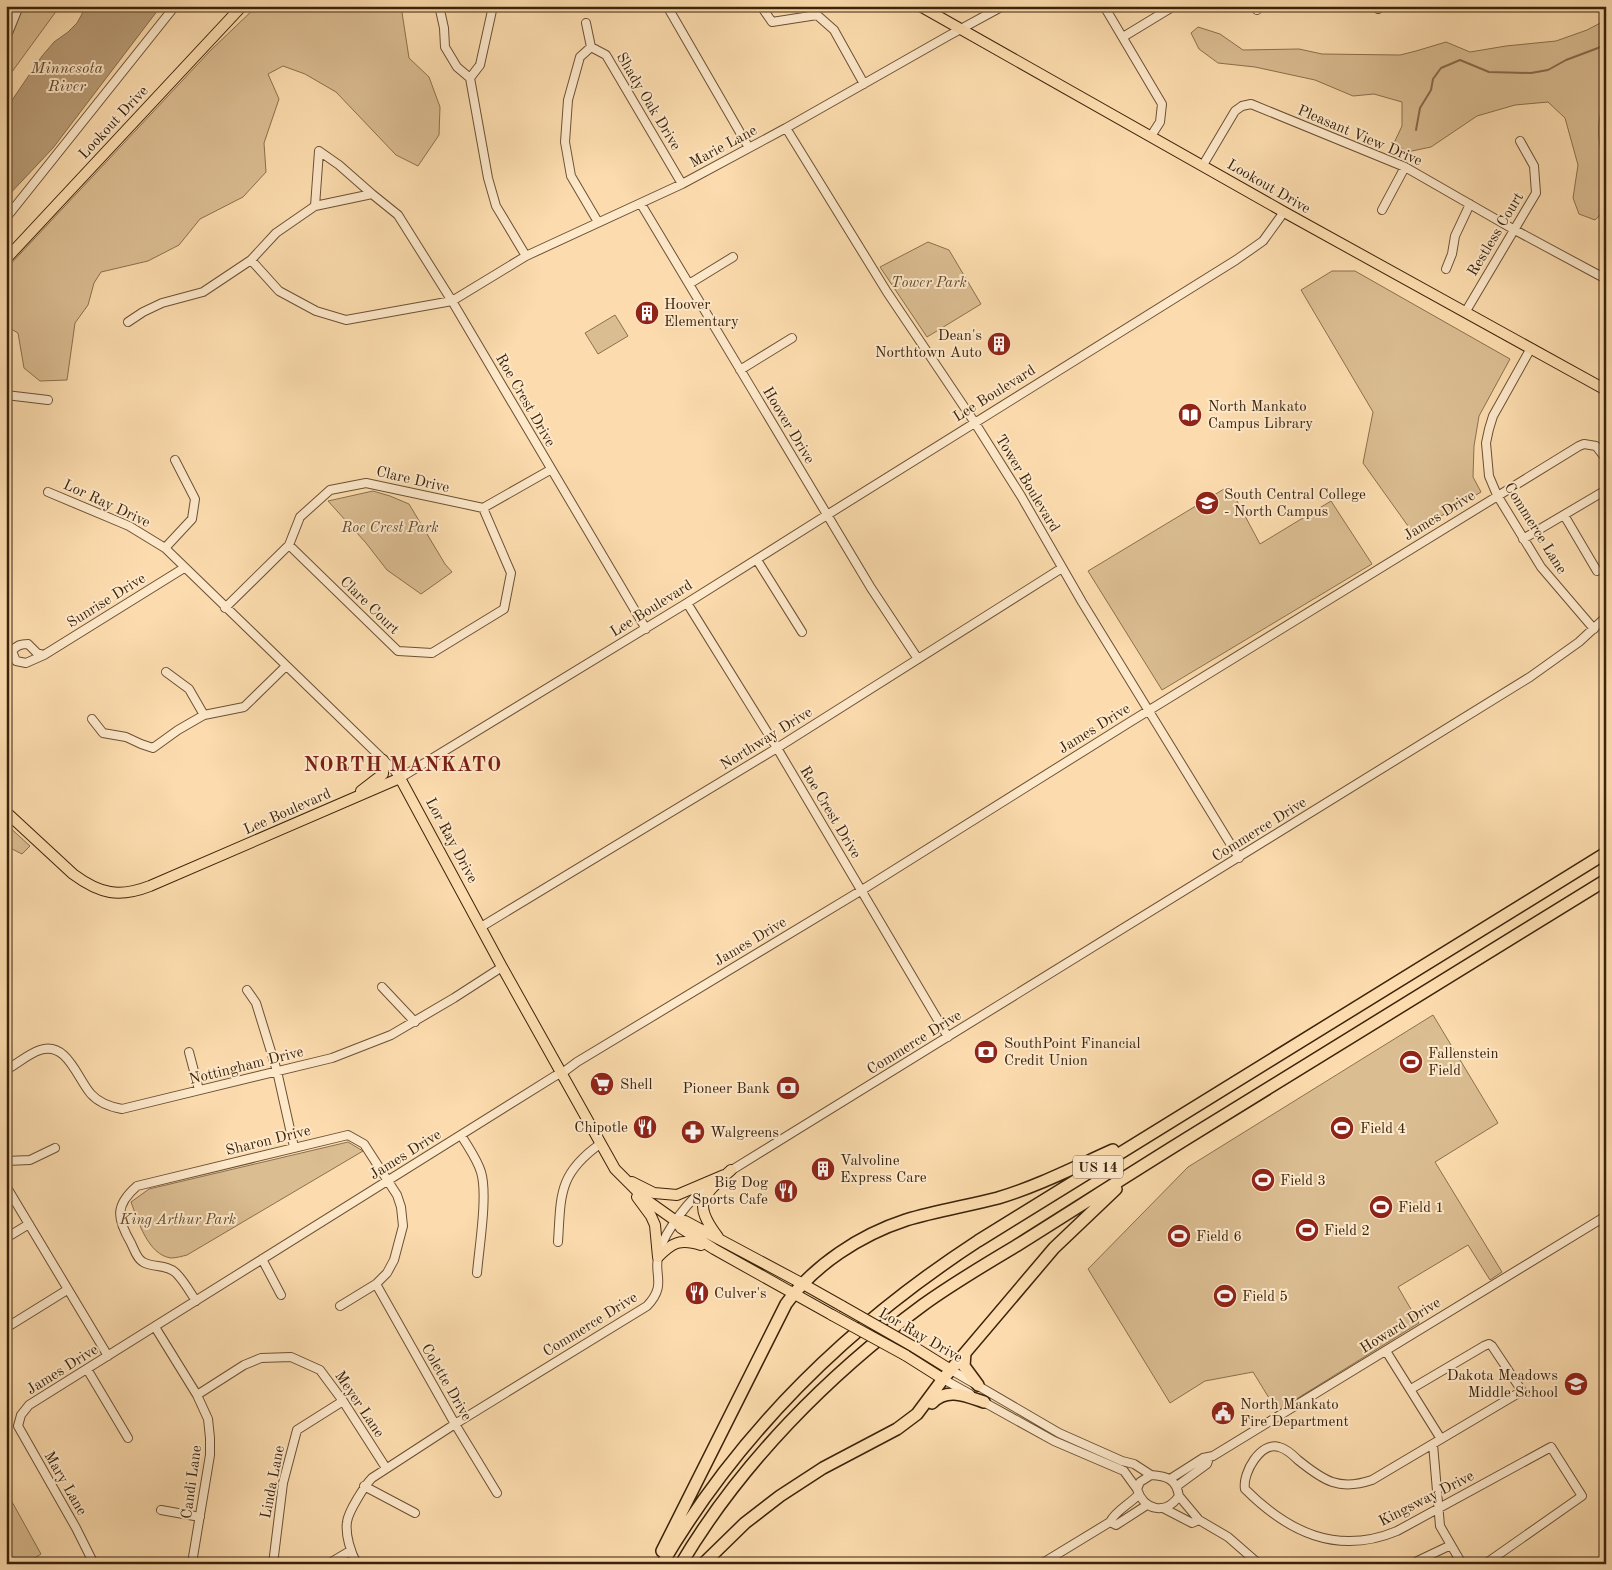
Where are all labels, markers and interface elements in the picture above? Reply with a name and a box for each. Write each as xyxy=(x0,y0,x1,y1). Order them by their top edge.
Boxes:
street label: Shady Oak Drive xyxy=(613,50,683,153)
water label: Minnesota River xyxy=(30,61,104,95)
street label: Lookout Drive xyxy=(77,84,152,162)
street label: Pleasant View Drive xyxy=(1295,103,1424,169)
street label: Marie Lane xyxy=(688,123,760,171)
street label: Lookout Drive xyxy=(1224,157,1313,217)
street label: Restless Court xyxy=(1466,190,1527,279)
park label: Tower Park xyxy=(891,276,967,291)
place label: Hoover Elementary xyxy=(664,298,739,330)
building icon: Hoover Elementary xyxy=(634,300,660,326)
place label: Dean's Northtown Auto xyxy=(875,329,982,361)
building icon: Dean's Northtown Auto xyxy=(986,331,1012,357)
street label: Roe Crest Drive xyxy=(492,352,557,450)
street label: Lee Boulevard xyxy=(951,363,1039,425)
street label: Hoover Drive xyxy=(759,385,816,467)
place label: North Mankato Campus Library xyxy=(1208,400,1313,432)
library icon: North Mankato Campus Library xyxy=(1177,402,1203,428)
street label: Tower Boulevard xyxy=(992,432,1062,535)
street label: Clare Drive xyxy=(375,465,451,496)
street label: Lor Ray Drive xyxy=(61,478,152,531)
street label: Commerce Lane xyxy=(1501,481,1569,577)
place label: South Central College - North Campus xyxy=(1224,488,1366,520)
street label: James Drive xyxy=(1401,488,1478,544)
school or university icon: South Central College - North Campus xyxy=(1194,490,1220,516)
park label: Roe Crest Park xyxy=(340,521,439,536)
street label: Sunrise Drive xyxy=(65,571,149,631)
street label: Clare Court xyxy=(337,574,401,638)
street label: Lee Boulevard xyxy=(608,578,696,640)
street label: James Drive xyxy=(1056,701,1133,757)
street label: Northway Drive xyxy=(718,705,815,773)
district label: NORTH MANKATO xyxy=(304,756,502,776)
street label: Roe Crest Drive xyxy=(796,764,863,861)
street label: Lee Boulevard xyxy=(242,786,334,838)
street label: Commerce Drive xyxy=(1210,795,1310,865)
street label: Lor Ray Drive xyxy=(422,796,479,886)
street label: James Drive xyxy=(712,915,789,970)
street label: Commerce Drive xyxy=(865,1008,965,1078)
place label: SouthPoint Financial Credit Union xyxy=(1004,1037,1140,1069)
bank icon: SouthPoint Financial Credit Union xyxy=(973,1039,999,1065)
street label: Nottingham Drive xyxy=(188,1045,305,1088)
place label: Fallenstein Field xyxy=(1428,1047,1499,1079)
sports icon: Fallenstein Field xyxy=(1398,1049,1424,1075)
supermarket icon: Shell xyxy=(589,1071,615,1097)
bank icon: Pioneer Bank xyxy=(775,1075,801,1101)
place label: Shell xyxy=(620,1078,652,1093)
place label: Pioneer Bank xyxy=(682,1082,770,1097)
restaurant icon: Chipotle xyxy=(632,1114,658,1140)
sports icon: Field 4 xyxy=(1329,1115,1355,1141)
pharmacy icon: Walgreens xyxy=(680,1119,706,1145)
place label: Chipotle xyxy=(574,1121,628,1136)
place label: Field 4 xyxy=(1360,1122,1406,1137)
street label: Sharon Drive xyxy=(224,1124,312,1159)
place label: Walgreens xyxy=(710,1126,779,1141)
street label: James Drive xyxy=(367,1127,444,1183)
place label: Valvoline Express Care xyxy=(840,1154,927,1186)
building icon: Valvoline Express Care xyxy=(810,1156,836,1182)
road number: US 14 xyxy=(1073,1156,1123,1178)
sports icon: Field 3 xyxy=(1250,1167,1276,1193)
place label: Field 3 xyxy=(1280,1174,1326,1189)
place label: Big Dog Sports Cafe xyxy=(692,1176,768,1208)
restaurant icon: Big Dog Sports Cafe xyxy=(773,1178,799,1204)
sports icon: Field 1 xyxy=(1368,1194,1394,1220)
place label: Field 1 xyxy=(1398,1201,1444,1216)
park label: King Arthur Park xyxy=(119,1213,236,1228)
sports icon: Field 2 xyxy=(1294,1217,1320,1243)
sports icon: Field 6 xyxy=(1166,1223,1192,1249)
place label: Field 2 xyxy=(1324,1224,1370,1239)
place label: Field 6 xyxy=(1196,1230,1242,1245)
restaurant icon: Culver's xyxy=(684,1280,710,1306)
sports icon: Field 5 xyxy=(1212,1283,1238,1309)
place label: Culver's xyxy=(714,1287,767,1302)
street label: Commerce Drive xyxy=(541,1290,641,1360)
place label: Field 5 xyxy=(1242,1290,1288,1305)
street label: Howard Drive xyxy=(1358,1296,1444,1357)
street label: Lor Ray Drive xyxy=(876,1306,965,1366)
street label: James Drive xyxy=(24,1342,101,1398)
street label: Colette Drive xyxy=(418,1342,474,1424)
street label: Meyer Lane xyxy=(331,1369,386,1441)
place label: Dakota Meadows Middle School xyxy=(1447,1369,1558,1401)
school or university icon: Dakota Meadows Middle School xyxy=(1563,1371,1589,1397)
place label: North Mankato Fire Department xyxy=(1240,1398,1349,1430)
public building icon: North Mankato Fire Department xyxy=(1210,1400,1236,1426)
street label: Candi Lane xyxy=(180,1444,205,1520)
street label: Linda Lane xyxy=(259,1444,288,1520)
street label: Mary Lane xyxy=(41,1449,89,1518)
street label: Kingsway Drive xyxy=(1377,1469,1477,1530)

